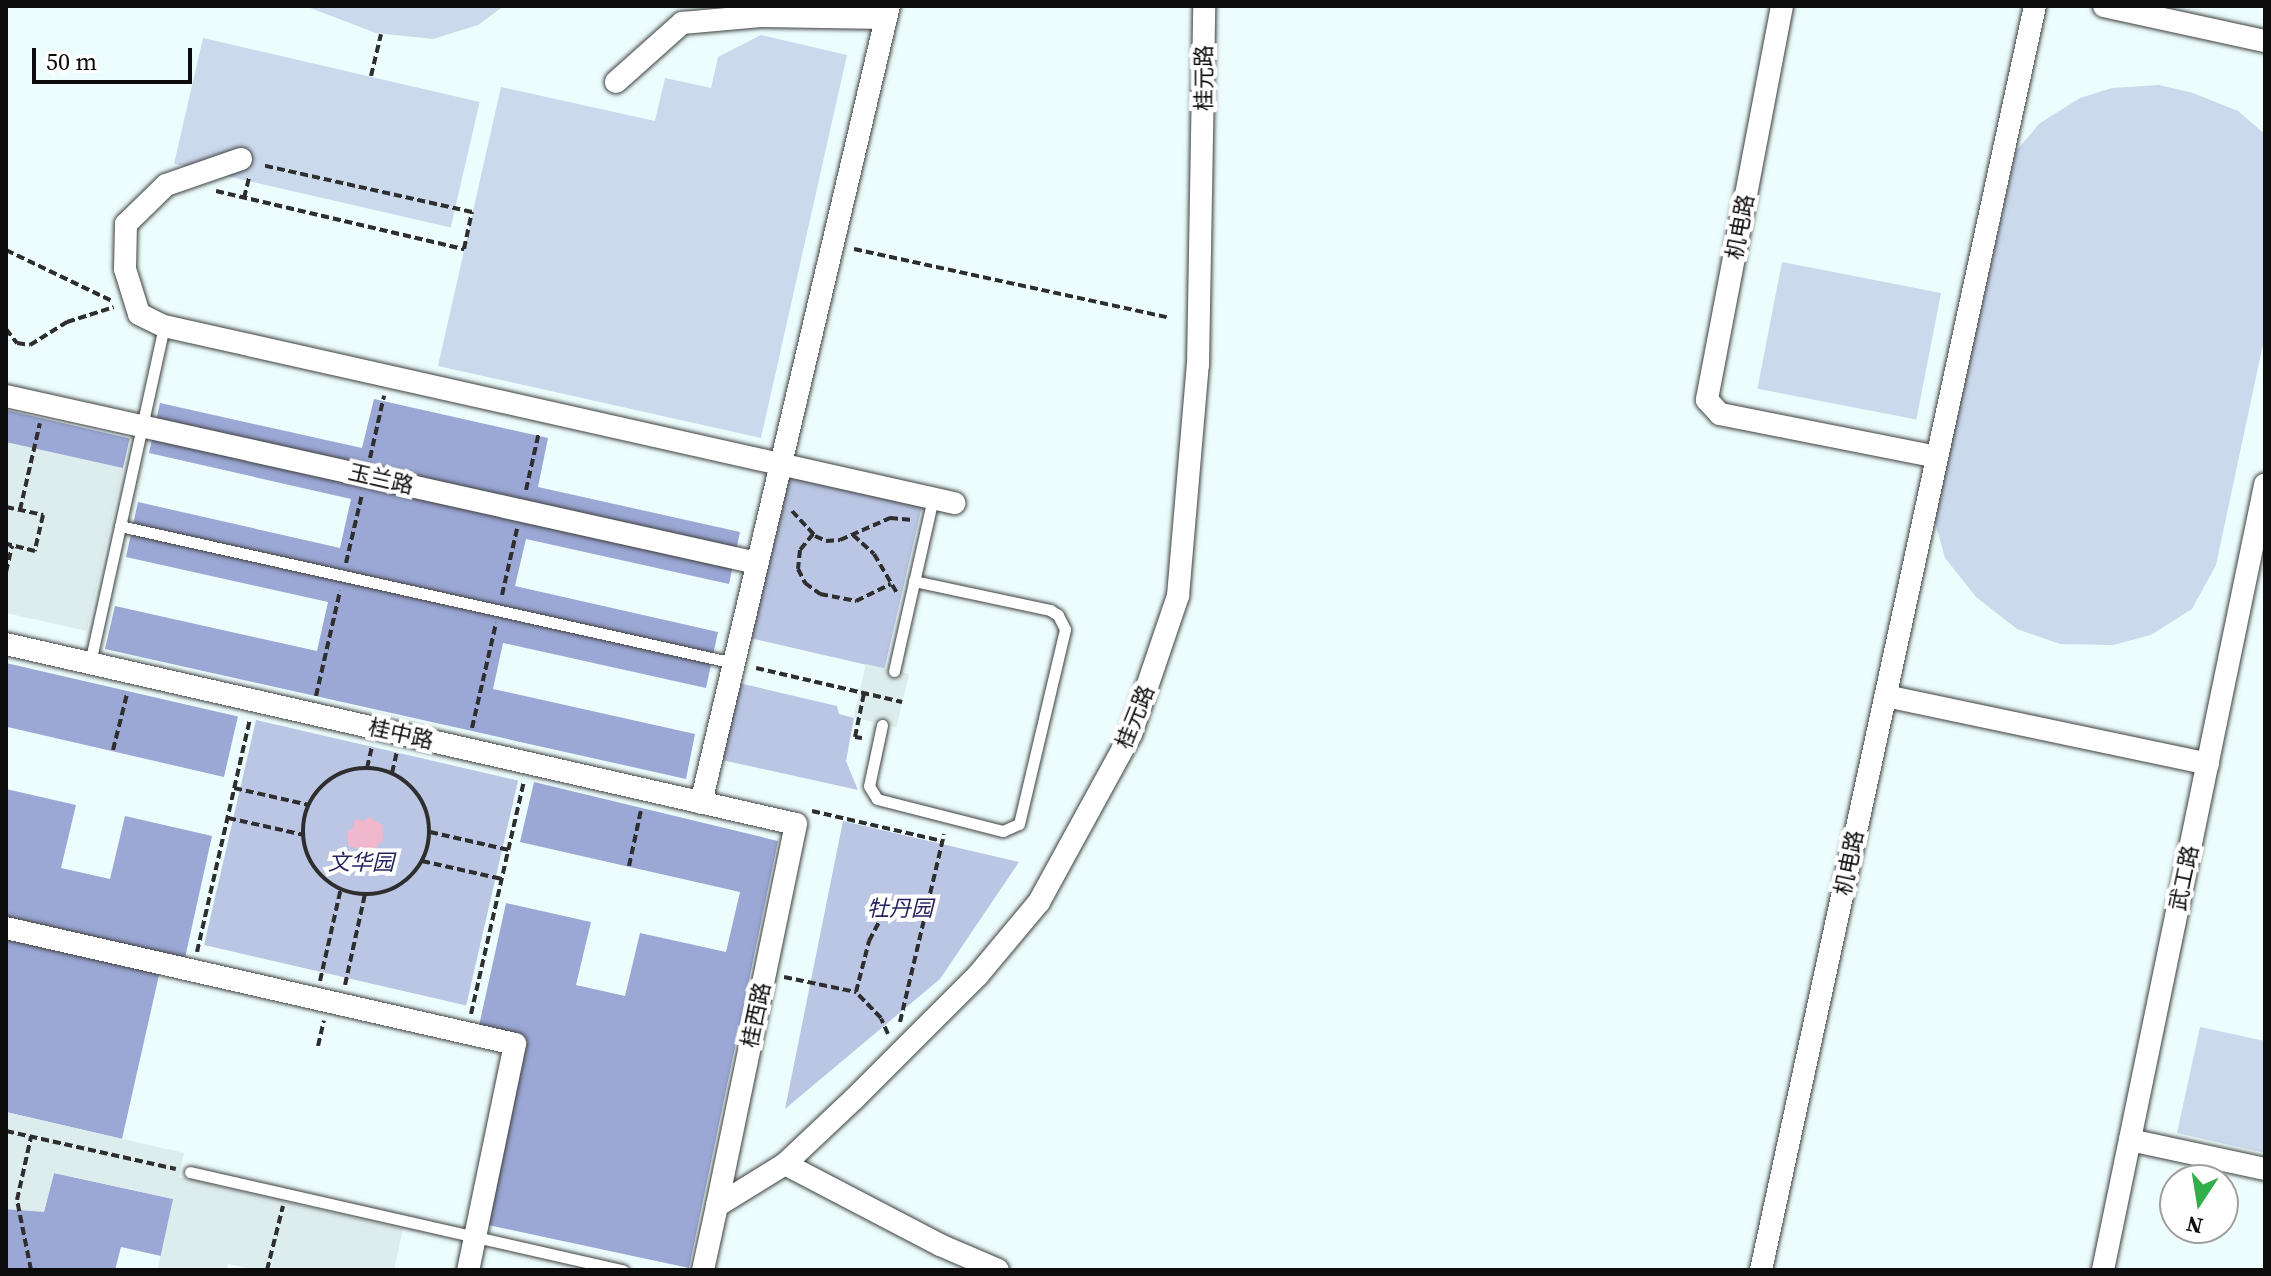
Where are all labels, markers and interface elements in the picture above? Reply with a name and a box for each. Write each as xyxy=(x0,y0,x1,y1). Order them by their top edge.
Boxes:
scale bar xyxy=(36,32,196,82)
text: 50 m xyxy=(46,45,97,78)
street label: 桂元路 xyxy=(1191,45,1217,111)
street label: 机电路 xyxy=(1721,192,1759,262)
street label: 玉兰路 xyxy=(346,459,416,499)
street label: 桂元路 xyxy=(1110,681,1160,753)
street label: 桂中路 xyxy=(366,714,436,754)
street label: 机电路 xyxy=(1829,828,1869,898)
street label: 武工路 xyxy=(2164,843,2204,913)
park label: 文华园 xyxy=(328,850,394,876)
park label: 牡丹园 xyxy=(867,896,933,922)
street label: 桂西路 xyxy=(736,980,776,1050)
north arrow xyxy=(2159,1164,2239,1244)
text: N xyxy=(2183,1209,2205,1242)

